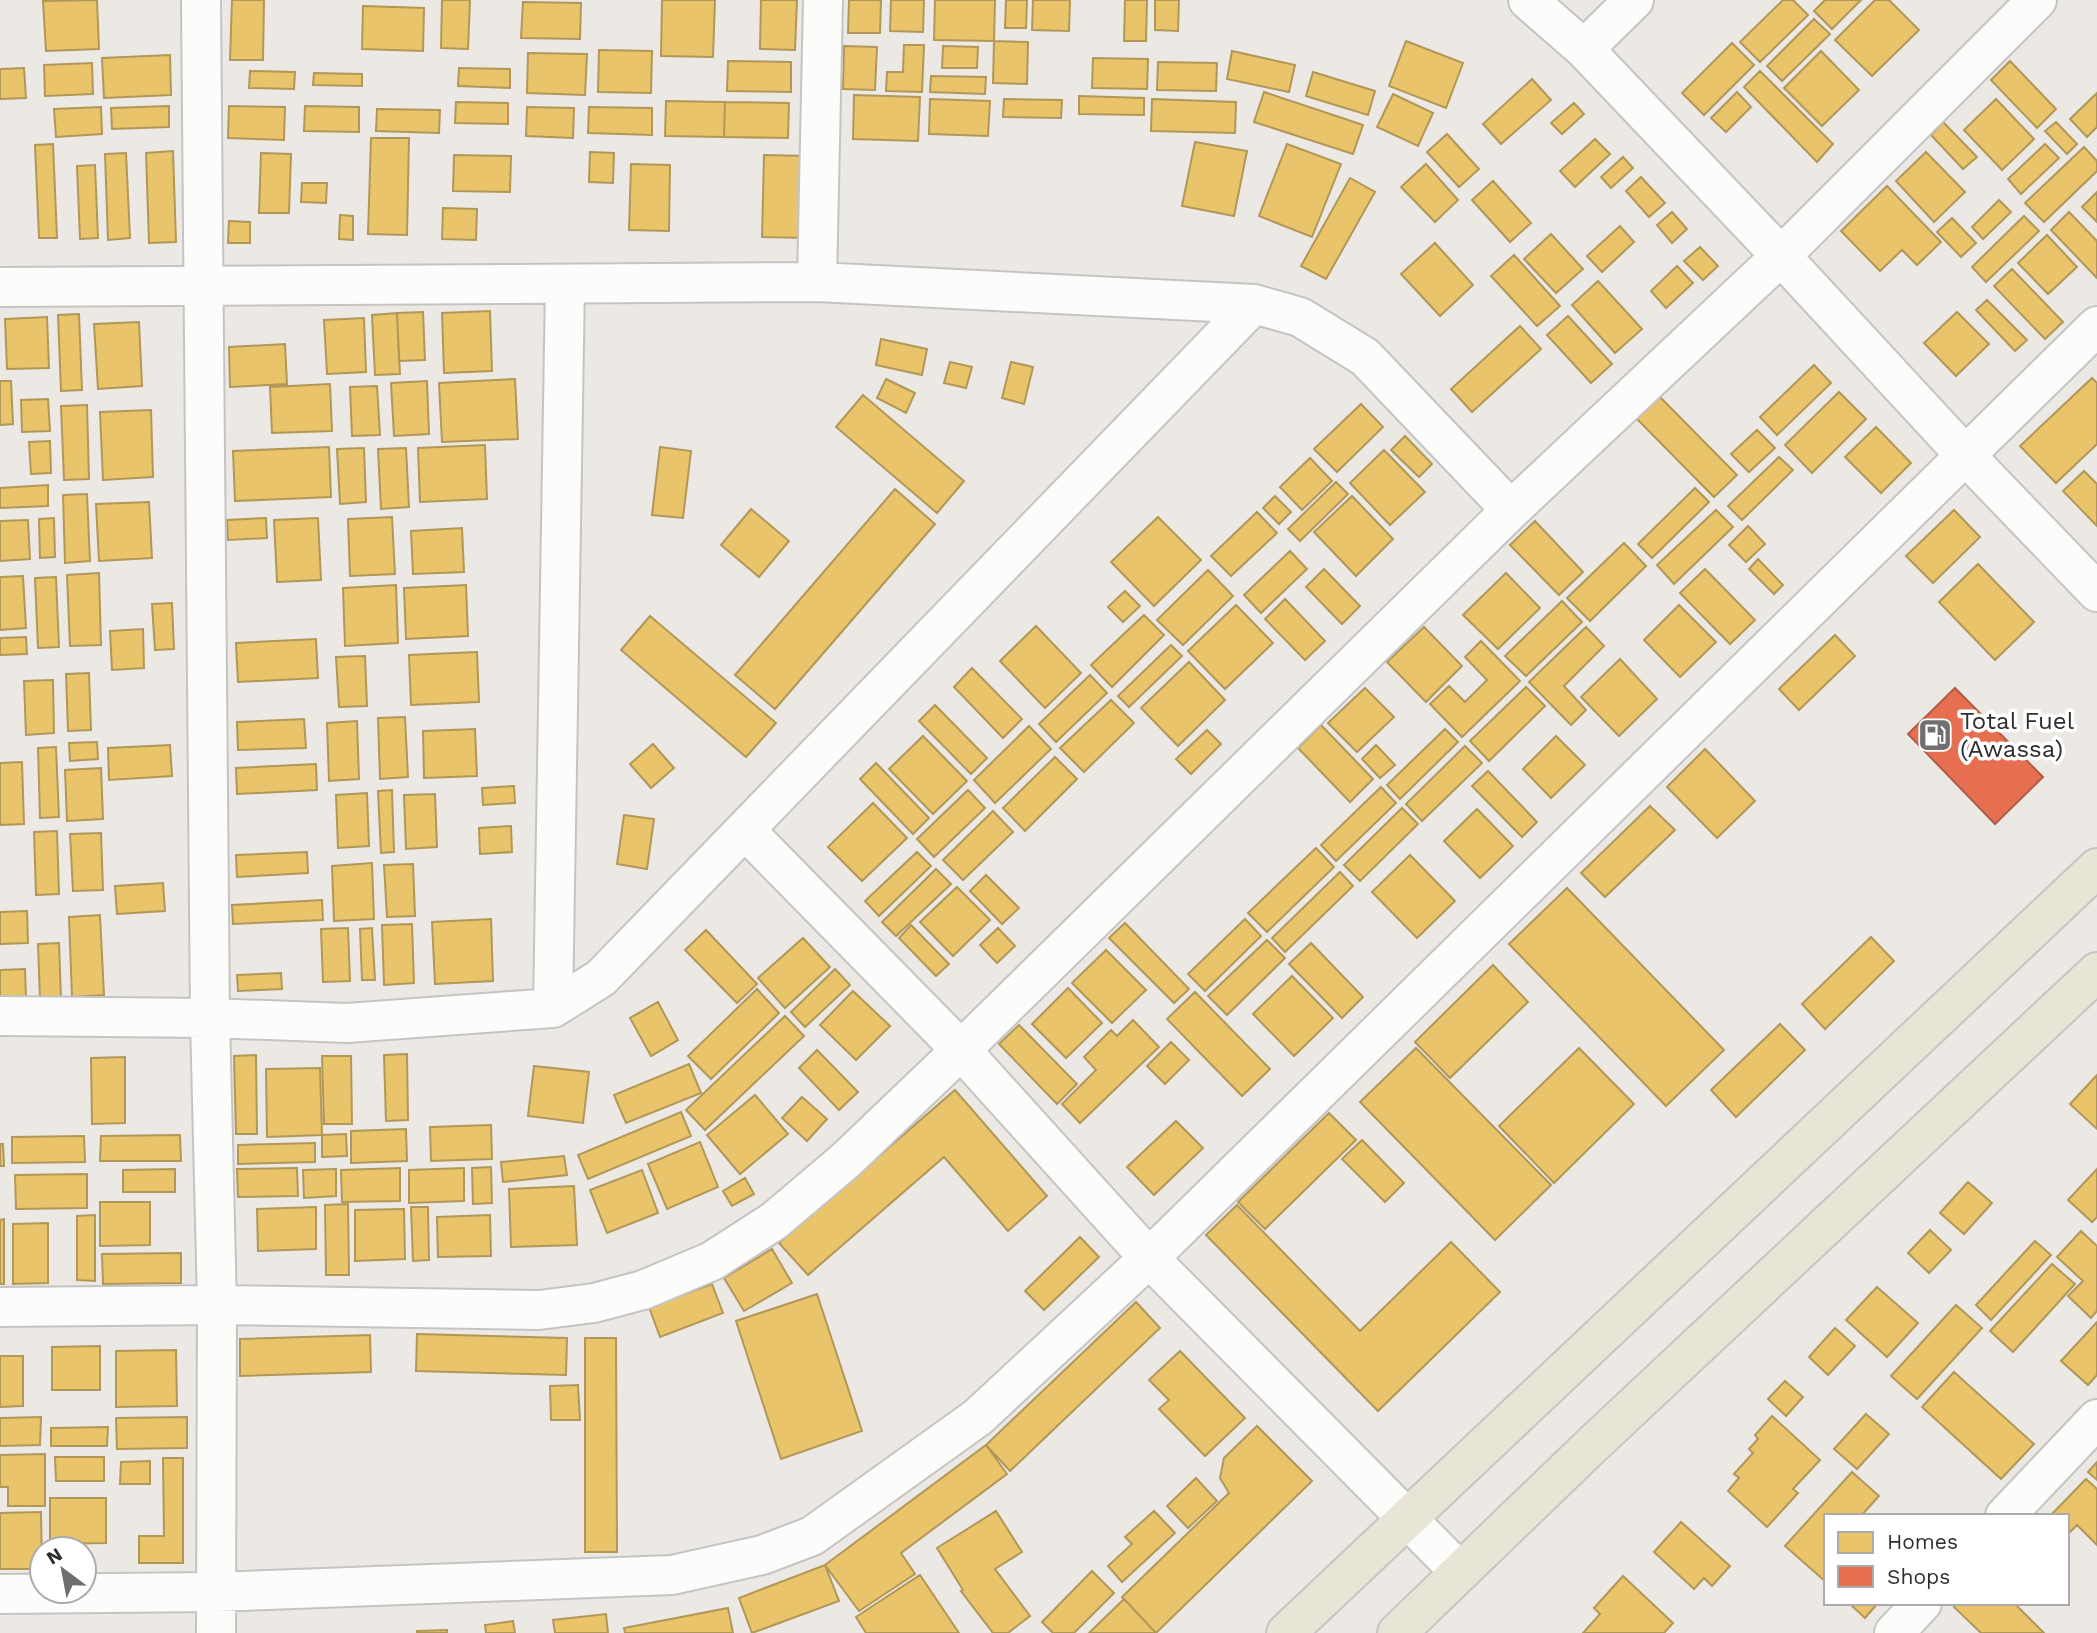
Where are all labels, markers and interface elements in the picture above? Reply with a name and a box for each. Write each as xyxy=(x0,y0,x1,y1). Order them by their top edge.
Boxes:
place label: Total Fuel (Awassa) xyxy=(1960,707,2075,763)
fuel station icon: Total Fuel (Awassa) xyxy=(1916,716,1954,754)
legend xyxy=(1824,1514,2069,1605)
text: Homes xyxy=(1887,1529,1958,1554)
north arrow xyxy=(28,1535,98,1605)
text: N xyxy=(42,1543,66,1569)
text: Shops xyxy=(1887,1564,1950,1589)

